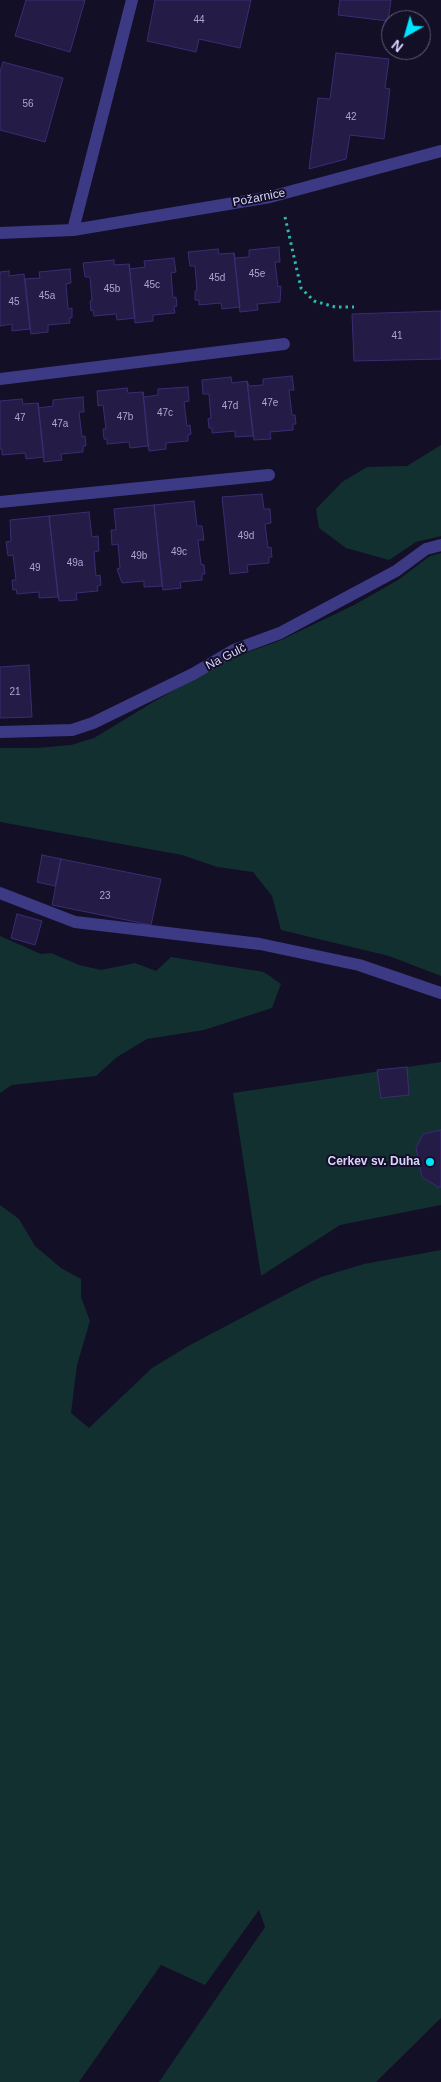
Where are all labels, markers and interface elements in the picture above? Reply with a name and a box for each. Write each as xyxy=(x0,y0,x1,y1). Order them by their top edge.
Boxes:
north arrow xyxy=(381,10,431,60)
house number: 44 xyxy=(193,14,205,26)
text: N xyxy=(388,37,406,55)
house number: 56 xyxy=(22,98,34,110)
house number: 42 xyxy=(345,111,357,123)
street label: Požarnice xyxy=(231,186,287,210)
house number: 45e xyxy=(249,268,265,280)
house number: 45d xyxy=(209,272,225,284)
house number: 45c xyxy=(144,279,160,291)
house number: 45b xyxy=(104,283,120,295)
house number: 45a xyxy=(39,290,55,302)
house number: 45 xyxy=(8,296,20,308)
house number: 41 xyxy=(391,330,403,342)
house number: 47e xyxy=(262,397,278,409)
house number: 47d xyxy=(222,400,238,412)
house number: 47c xyxy=(157,407,173,419)
house number: 47b xyxy=(117,411,133,423)
house number: 47 xyxy=(14,412,26,424)
house number: 47a xyxy=(52,418,68,430)
house number: 49d xyxy=(238,530,254,542)
house number: 49c xyxy=(171,546,187,558)
house number: 49b xyxy=(131,550,147,562)
house number: 49a xyxy=(67,557,83,569)
house number: 49 xyxy=(29,562,41,574)
street label: Na Gulč xyxy=(203,641,249,673)
house number: 21 xyxy=(9,686,21,698)
house number: 23 xyxy=(99,890,111,902)
place label: Cerkev sv. Duha xyxy=(328,1155,420,1169)
marker: Cerkev sv. Duha xyxy=(424,1156,436,1168)

